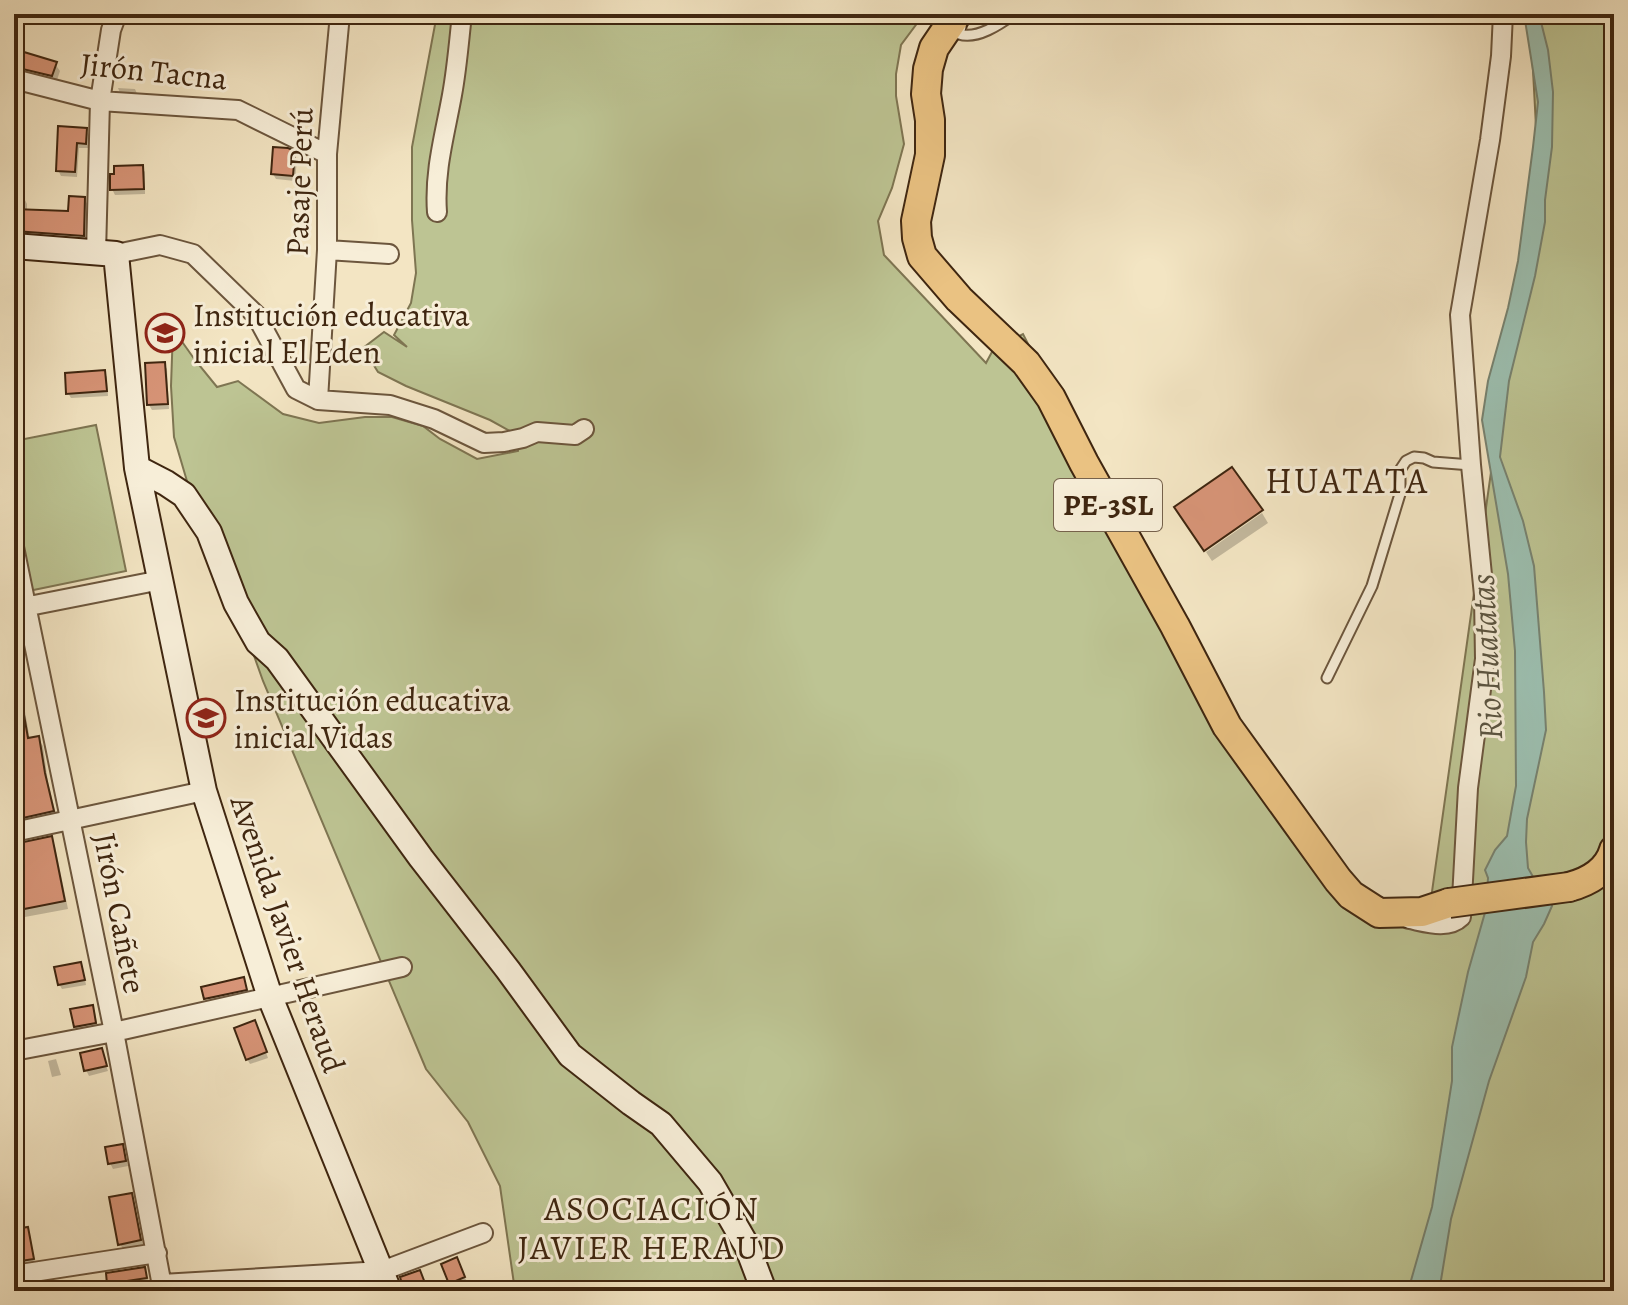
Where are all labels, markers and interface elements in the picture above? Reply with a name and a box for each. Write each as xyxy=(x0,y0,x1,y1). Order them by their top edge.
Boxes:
street label: Jirón Tacna xyxy=(78,41,230,101)
street label: Pasaje Perú xyxy=(274,106,324,257)
place label: Institución educativa inicial El Eden xyxy=(193,293,470,374)
school or university icon: Institución educativa inicial El Eden xyxy=(144,312,186,354)
district label: HUATATA xyxy=(1265,456,1429,505)
road number: PE-3SL xyxy=(1054,479,1162,531)
water label: Rio Huatatas xyxy=(1459,572,1514,741)
place label: Institución educativa inicial Vidas xyxy=(234,678,511,759)
school or university icon: Institución educativa inicial Vidas xyxy=(185,697,227,739)
street label: Avenida Javier Heraud xyxy=(220,789,356,1079)
street label: Jirón Cañete xyxy=(83,829,157,997)
district label: ASOCIACIÓN JAVIER HERAUD xyxy=(518,1185,786,1271)

